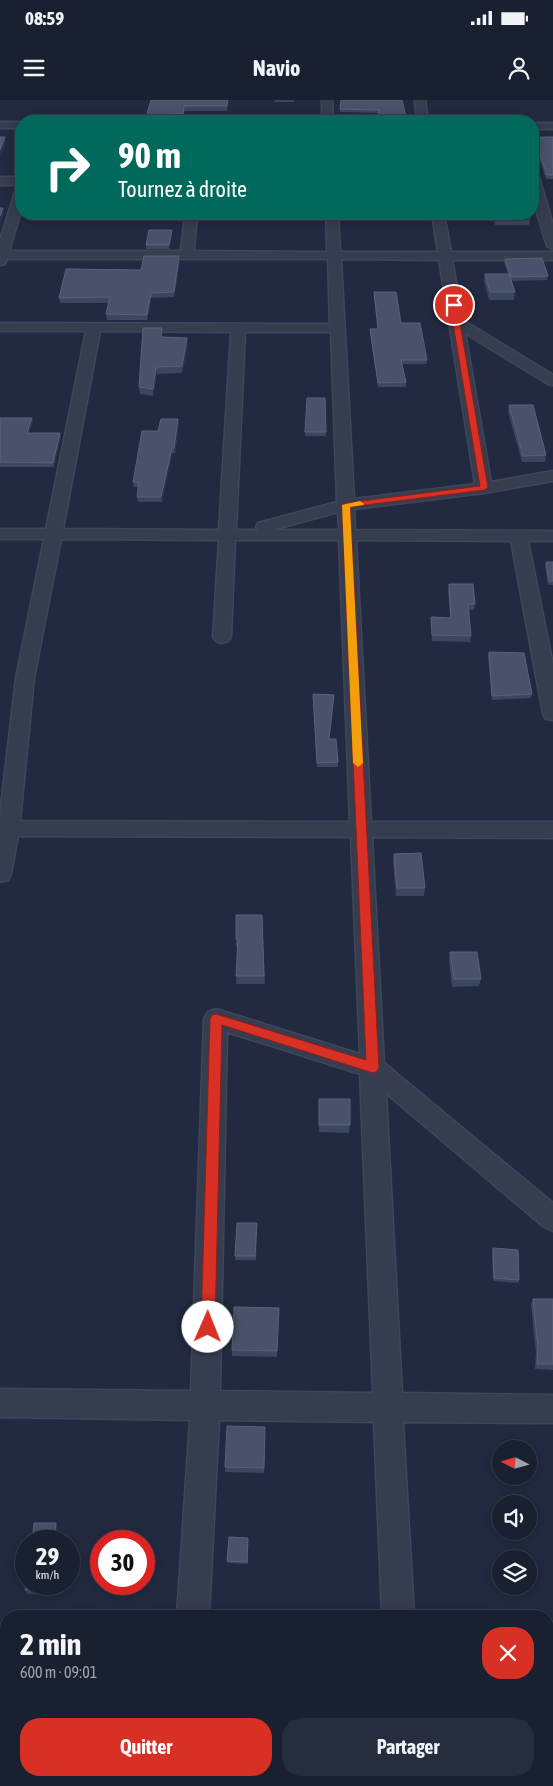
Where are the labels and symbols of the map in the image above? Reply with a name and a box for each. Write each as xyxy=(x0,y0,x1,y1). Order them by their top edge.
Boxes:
pin xyxy=(433,284,475,326)
position arrow xyxy=(181,1300,233,1352)
north arrow xyxy=(492,1440,538,1485)
speed limit sign: 30 xyxy=(90,1530,155,1595)

